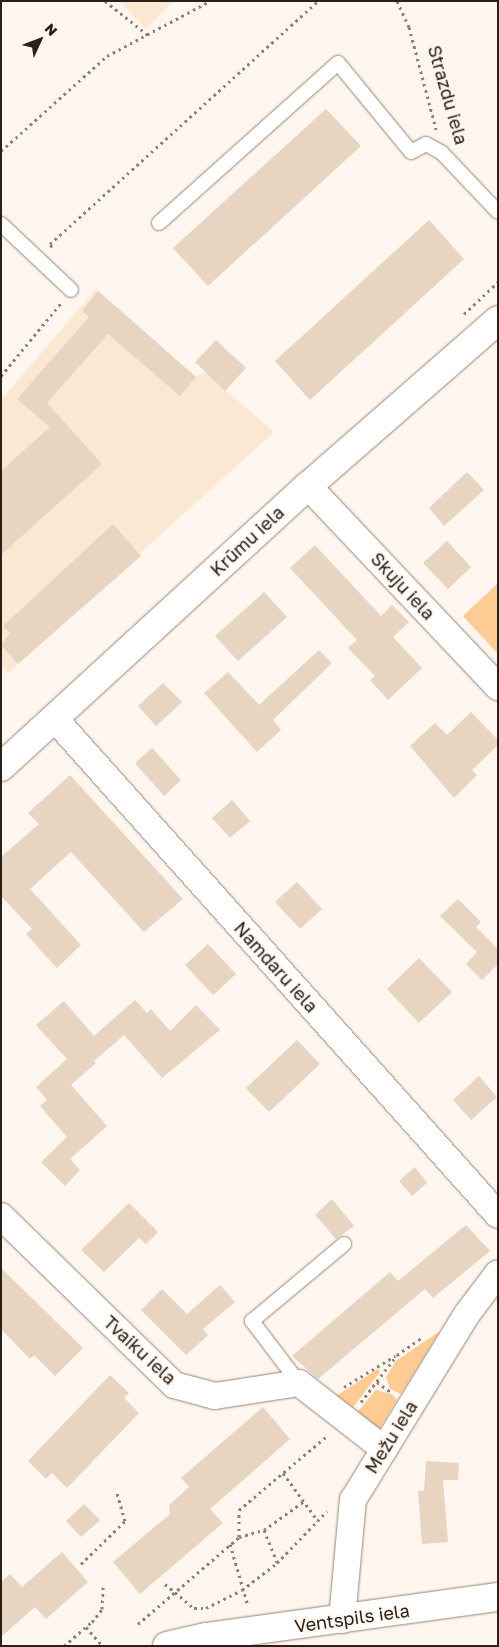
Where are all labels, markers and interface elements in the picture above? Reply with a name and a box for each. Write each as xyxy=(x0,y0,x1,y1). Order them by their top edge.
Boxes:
north arrow xyxy=(15,15,65,65)
text: N xyxy=(41,20,61,39)
street label: Strazdu iela xyxy=(424,43,472,147)
street label: Krūmu iela xyxy=(206,501,288,581)
street label: Skuju iela xyxy=(366,548,440,624)
street label: Namdaru iela xyxy=(230,917,322,1017)
street label: Tvaiku iela xyxy=(99,1311,181,1389)
street label: Mežu iela xyxy=(360,1397,422,1477)
street label: Ventspils iela xyxy=(293,1599,411,1637)

